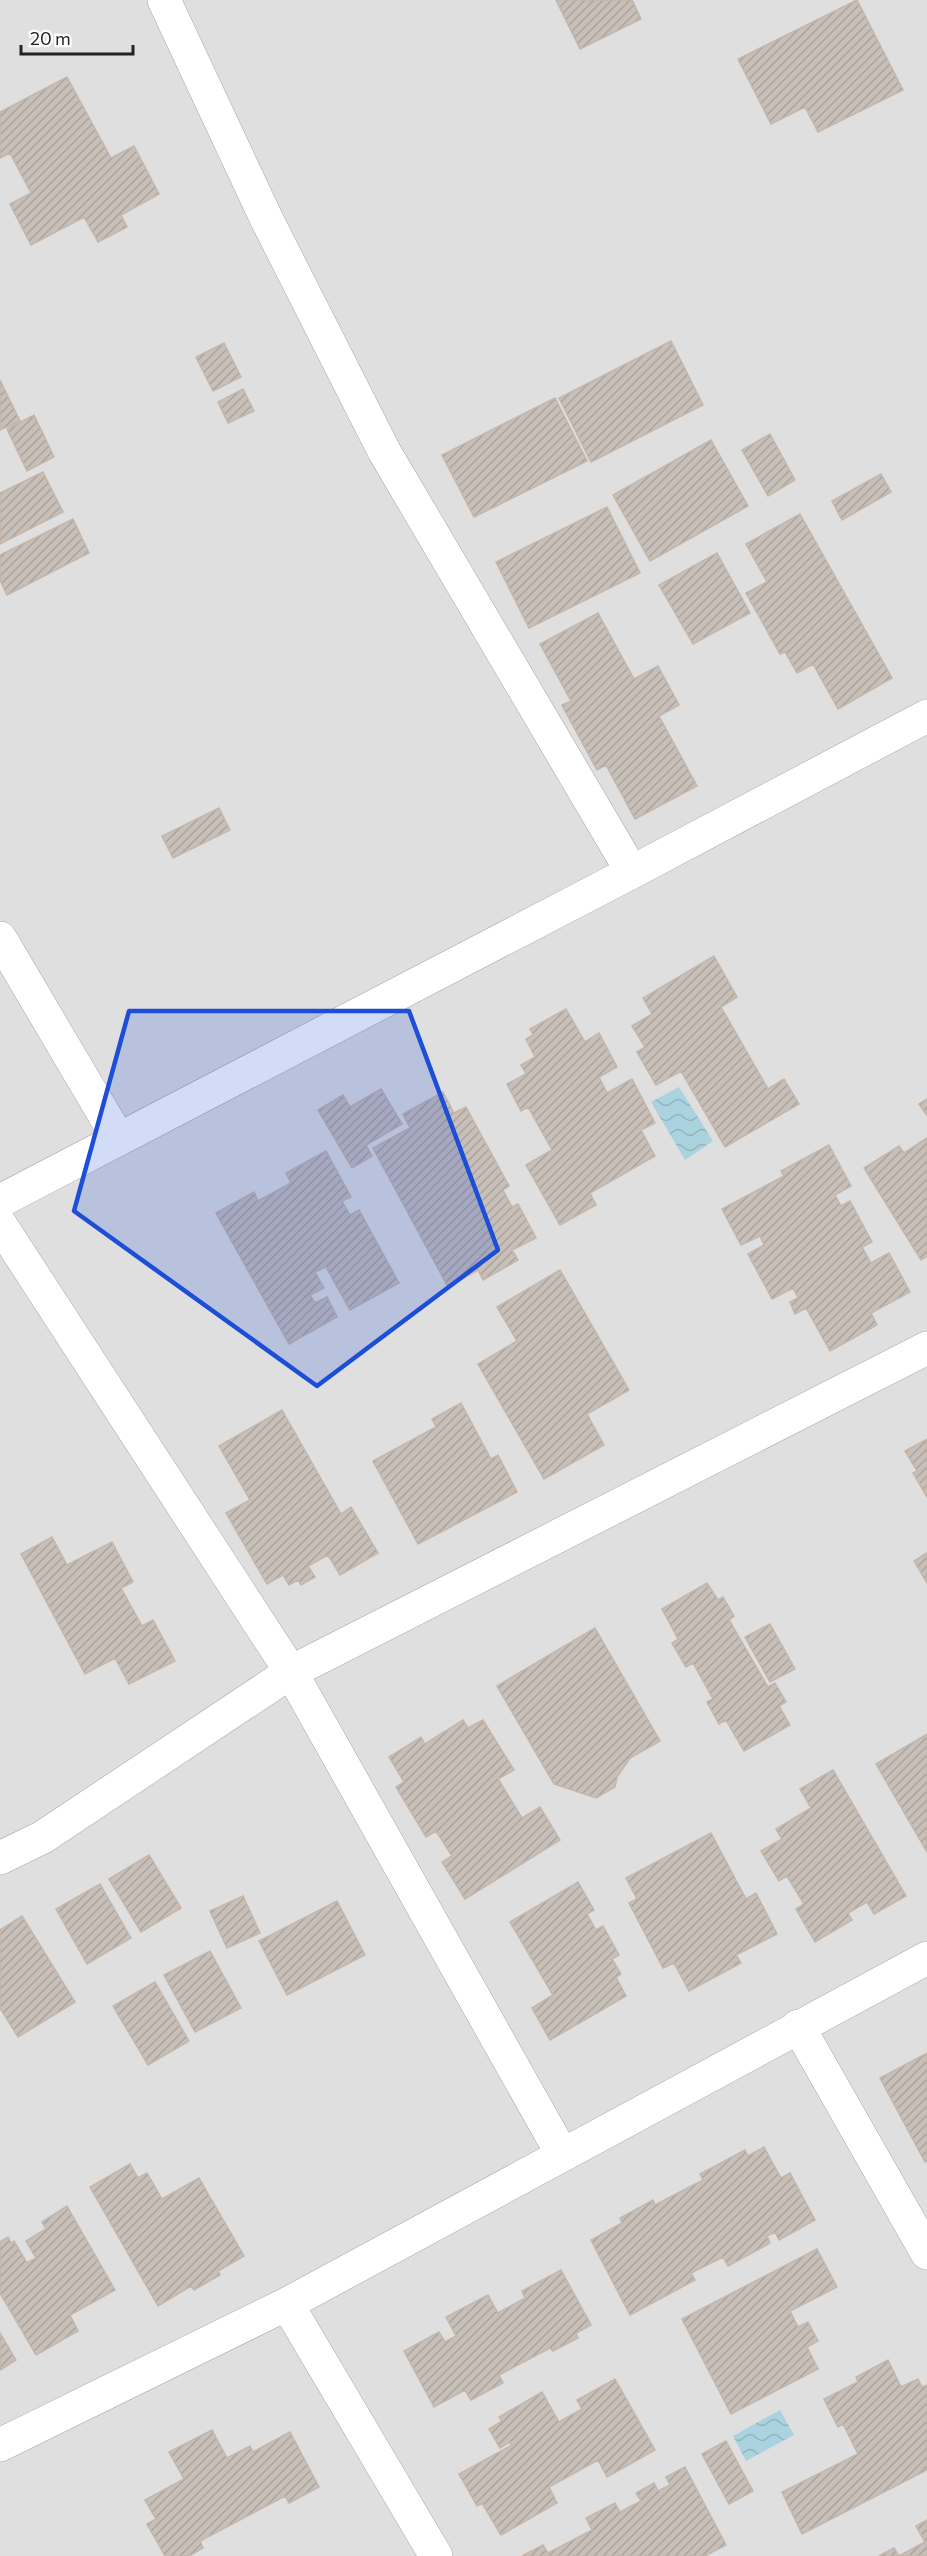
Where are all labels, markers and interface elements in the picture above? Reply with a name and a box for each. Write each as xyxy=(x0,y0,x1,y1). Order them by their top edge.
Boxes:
scale bar xyxy=(21,18,134,56)
text: 20 m xyxy=(30,27,71,49)

